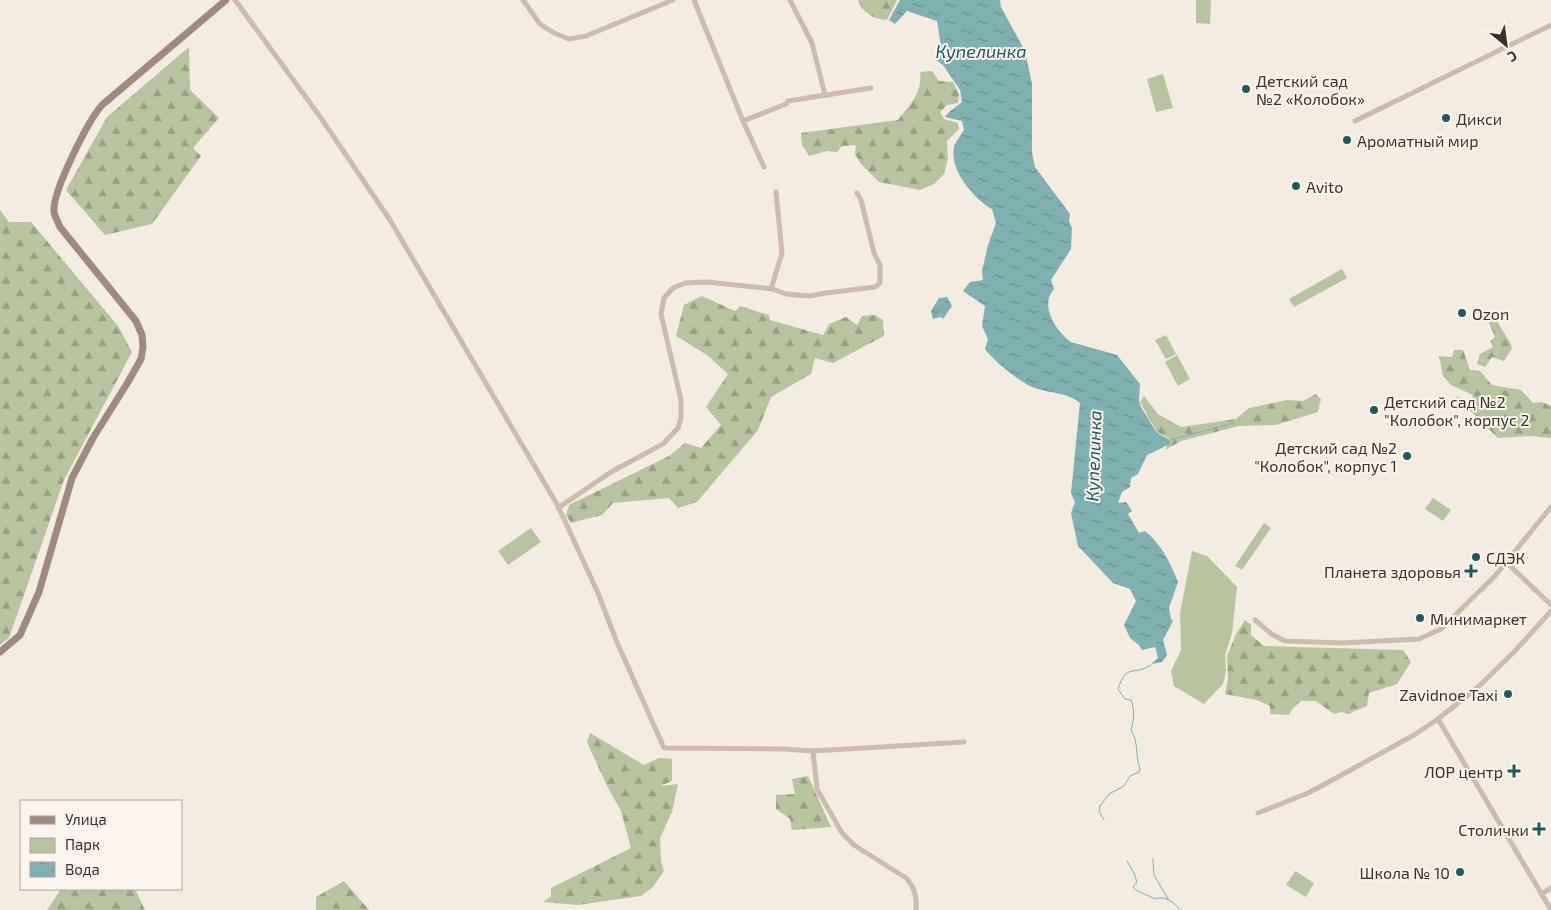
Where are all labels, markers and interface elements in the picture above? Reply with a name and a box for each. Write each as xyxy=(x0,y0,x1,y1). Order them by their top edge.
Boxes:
north arrow xyxy=(1481,20,1531,70)
water label: Купелинка xyxy=(935,40,1027,62)
text: С xyxy=(1505,47,1520,66)
place label: Детский сад №2 «Колобок» xyxy=(1256,71,1365,108)
marker: Детский сад №2 «Колобок» xyxy=(1240,83,1252,95)
place label: Дикси xyxy=(1456,109,1502,128)
marker: Дикси xyxy=(1440,112,1452,124)
place label: Ароматный мир xyxy=(1357,131,1479,150)
marker: Ароматный мир xyxy=(1341,134,1353,146)
place label: Avito xyxy=(1306,177,1343,196)
marker: Avito xyxy=(1290,180,1302,192)
place label: Ozon xyxy=(1472,304,1509,323)
marker: Ozon xyxy=(1456,307,1468,319)
place label: Детский сад №2 "Колобок", корпус 2 xyxy=(1384,392,1529,430)
marker: Детский сад №2 "Колобок", корпус 2 xyxy=(1368,404,1380,416)
water label: Купелинка xyxy=(1080,410,1106,502)
place label: Детский сад №2 "Колобок", корпус 1 xyxy=(1254,438,1397,476)
marker: Детский сад №2 "Колобок", корпус 1 xyxy=(1401,450,1413,462)
place label: СДЭК xyxy=(1486,548,1525,567)
marker: СДЭК xyxy=(1470,551,1482,563)
place label: Планета здоровья xyxy=(1324,562,1461,581)
marker: Планета здоровья xyxy=(1465,565,1477,577)
place label: Минимаркет xyxy=(1430,609,1527,628)
marker: Минимаркет xyxy=(1414,612,1426,624)
place label: Zavidnoe Taxi xyxy=(1399,685,1498,704)
marker: Zavidnoe Taxi xyxy=(1502,688,1514,700)
place label: ЛОР центр xyxy=(1424,762,1503,781)
marker: ЛОР центр xyxy=(1507,764,1521,778)
legend xyxy=(20,800,182,890)
text: Улица xyxy=(65,810,107,828)
place label: Столички xyxy=(1458,820,1529,839)
marker: Столички xyxy=(1533,823,1545,835)
text: Парк xyxy=(65,835,100,853)
text: Вода xyxy=(65,860,100,878)
place label: Школа № 10 xyxy=(1360,863,1450,882)
marker: Школа № 10 xyxy=(1454,866,1466,878)

